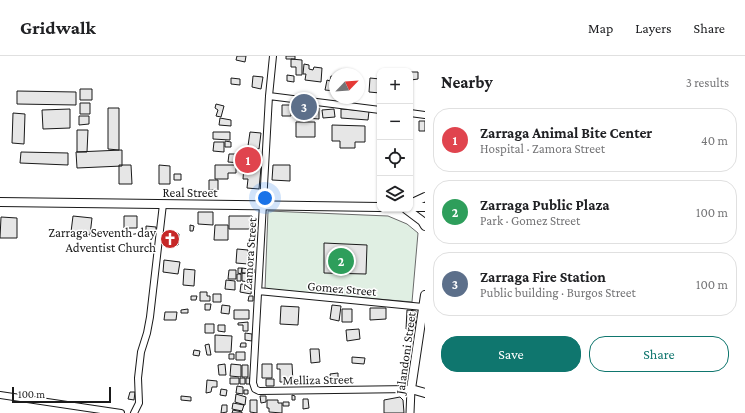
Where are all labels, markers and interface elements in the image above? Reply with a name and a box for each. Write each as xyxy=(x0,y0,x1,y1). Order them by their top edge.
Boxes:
text: Gridwalk xyxy=(20,17,96,38)
text: Map xyxy=(588,20,613,36)
text: Layers xyxy=(635,20,672,36)
text: Share xyxy=(694,20,725,36)
north arrow xyxy=(329,68,365,104)
map controls xyxy=(377,68,413,212)
button: + xyxy=(377,68,413,104)
text: Nearby xyxy=(441,73,493,92)
text: 3 results xyxy=(686,75,729,90)
pin: 3 xyxy=(291,92,317,122)
button: − xyxy=(377,104,413,140)
text: Zarraga Animal Bite Center xyxy=(480,125,652,141)
text: 1 xyxy=(453,133,457,148)
text: 40 m xyxy=(701,133,728,148)
button: locate xyxy=(377,140,413,176)
text: Hospital · Zamora Street xyxy=(480,141,605,156)
pin: 1 xyxy=(235,145,261,175)
button: layers xyxy=(377,176,413,212)
street label: Real Street xyxy=(162,185,218,200)
your location xyxy=(255,188,275,208)
text: Zarraga Public Plaza xyxy=(480,197,610,213)
text: 2 xyxy=(452,205,458,220)
text: 100 m xyxy=(696,205,728,220)
text: Park · Gomez Street xyxy=(480,213,580,228)
street label: Zamora Street xyxy=(239,216,260,291)
place label: Zarraga Seventh-day Adventist Church xyxy=(48,225,157,255)
church icon: Zarraga Seventh-day Adventist Church xyxy=(159,228,181,250)
pin: 2 xyxy=(328,246,354,276)
text: Zarraga Fire Station xyxy=(480,269,606,285)
text: 3 xyxy=(452,277,458,292)
text: 100 m xyxy=(696,277,728,292)
street label: Gomez Street xyxy=(307,278,378,299)
text: Public building · Burgos Street xyxy=(480,285,636,300)
street label: Jalandoni Street xyxy=(392,310,419,396)
button: Save xyxy=(441,336,581,372)
button: Share xyxy=(589,336,729,372)
street label: Melliza Street xyxy=(282,371,354,388)
scale bar xyxy=(12,385,111,404)
text: 100 m xyxy=(18,388,45,400)

